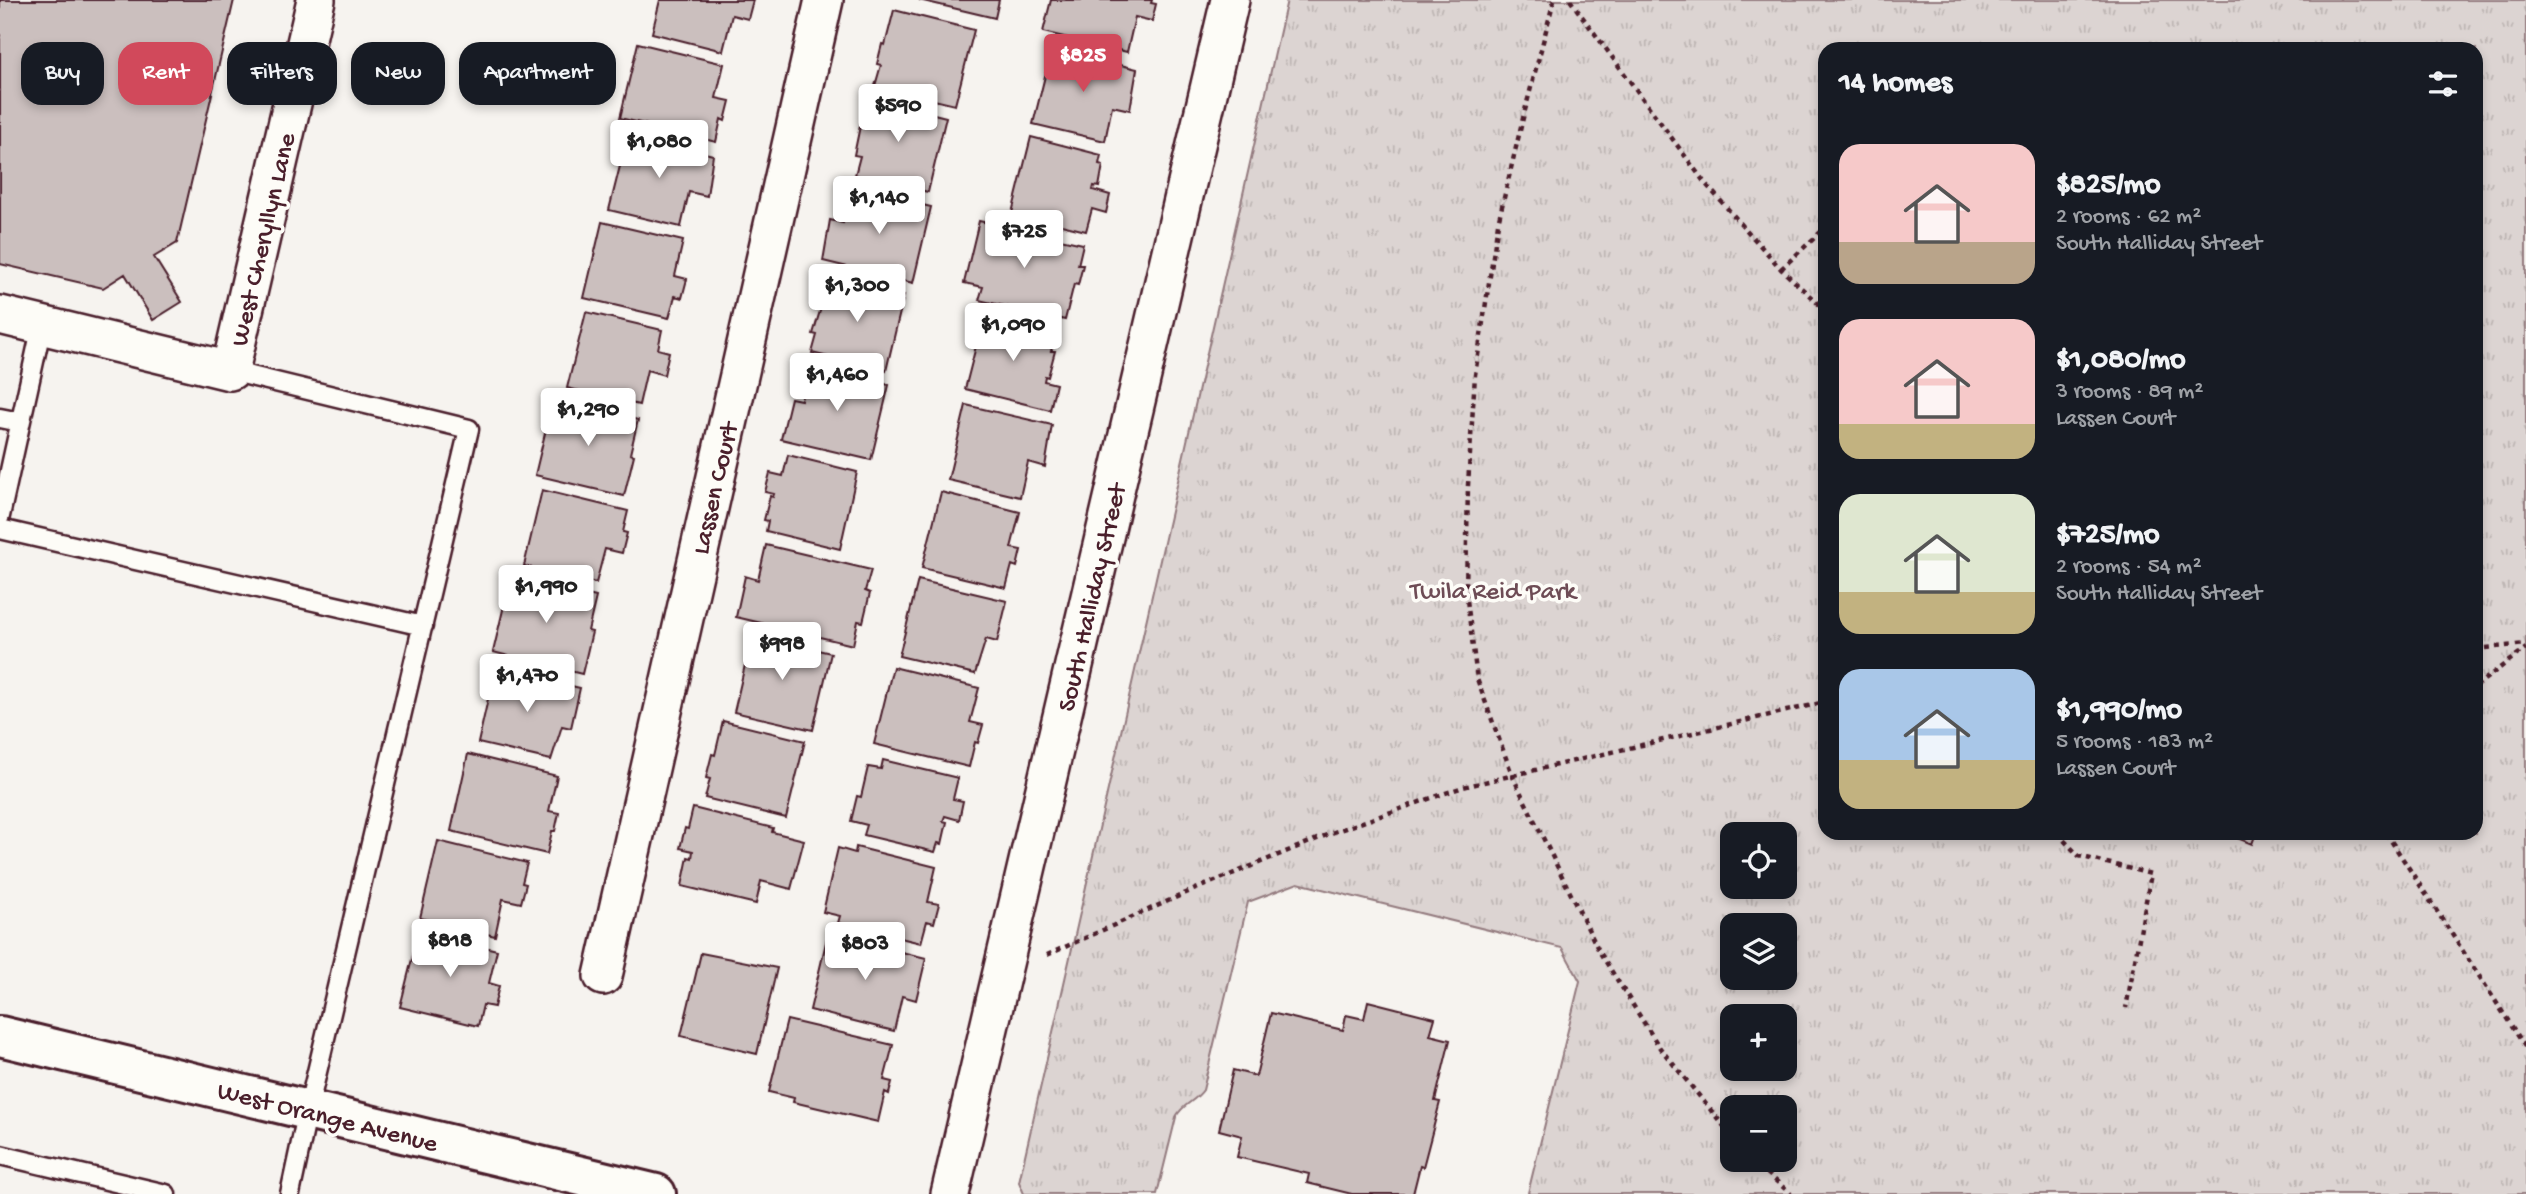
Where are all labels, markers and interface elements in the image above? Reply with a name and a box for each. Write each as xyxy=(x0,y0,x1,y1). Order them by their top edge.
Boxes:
pin: $825 xyxy=(1042,34,1124,94)
chip: Buy xyxy=(21,42,104,105)
chip: Rent xyxy=(118,42,213,105)
chip: Filters xyxy=(227,42,337,105)
chip: New xyxy=(351,42,445,105)
chip: Apartment xyxy=(459,42,616,105)
text: $825 xyxy=(1060,43,1106,70)
icon: filters xyxy=(2424,65,2462,103)
text: 14 homes xyxy=(1839,67,1952,102)
pin: $590 xyxy=(857,85,939,144)
text: $590 xyxy=(874,93,922,120)
pin: $1,080 xyxy=(602,120,716,180)
text: $1,080 xyxy=(626,129,692,156)
street label: West Cheryllyn Lane xyxy=(226,130,305,350)
text: $825/mo xyxy=(2056,169,2160,204)
icon: home xyxy=(1895,172,1979,256)
pin: $1,140 xyxy=(822,176,936,236)
text: $1,140 xyxy=(849,185,909,212)
text: 2 rooms · 62 m² xyxy=(2056,204,2201,231)
pin: $725 xyxy=(983,210,1065,270)
text: $725 xyxy=(1001,219,1047,246)
text: South Halliday Street xyxy=(2056,231,2262,258)
pin: $1,300 xyxy=(800,264,914,324)
text: $1,300 xyxy=(825,273,889,300)
pin: $1,090 xyxy=(956,304,1070,363)
text: $1,090 xyxy=(981,312,1045,339)
text: $1,080/mo xyxy=(2056,344,2186,379)
icon: home xyxy=(1895,347,1979,431)
pin: $1,460 xyxy=(780,354,894,413)
text: $1,460 xyxy=(806,362,868,389)
text: 3 rooms · 89 m² xyxy=(2056,379,2203,406)
pin: $1,290 xyxy=(531,388,645,448)
text: $1,290 xyxy=(557,397,619,424)
text: Lassen Court xyxy=(2056,406,2175,433)
street label: Lassen Court xyxy=(687,418,748,558)
street label: South Halliday Street xyxy=(1053,479,1136,715)
text: $725/mo xyxy=(2056,519,2160,554)
icon: home xyxy=(1895,522,1979,606)
text: 2 rooms · 54 m² xyxy=(2056,554,2202,581)
pin: $1,990 xyxy=(489,566,603,625)
text: $1,990 xyxy=(515,574,577,601)
park label: Twila Reid Park xyxy=(1408,578,1578,609)
text: South Halliday Street xyxy=(2056,581,2262,608)
pin: $998 xyxy=(741,622,823,682)
text: $998 xyxy=(759,631,805,658)
pin: $1,470 xyxy=(470,654,584,714)
text: $1,470 xyxy=(496,663,558,690)
text: $1,990/mo xyxy=(2056,694,2182,729)
icon: home xyxy=(1895,697,1979,781)
text: 5 rooms · 183 m² xyxy=(2056,729,2213,756)
text: Lassen Court xyxy=(2056,756,2175,783)
map controls xyxy=(1720,822,1797,1172)
button: locate xyxy=(1720,822,1797,899)
button: layers xyxy=(1720,913,1797,990)
pin: $818 xyxy=(409,920,491,979)
pin: $803 xyxy=(824,922,906,982)
text: $818 xyxy=(428,928,472,955)
text: $803 xyxy=(841,931,889,958)
button: + xyxy=(1720,1004,1797,1081)
street label: West Orange Avenue xyxy=(213,1077,441,1162)
button: − xyxy=(1720,1095,1797,1172)

